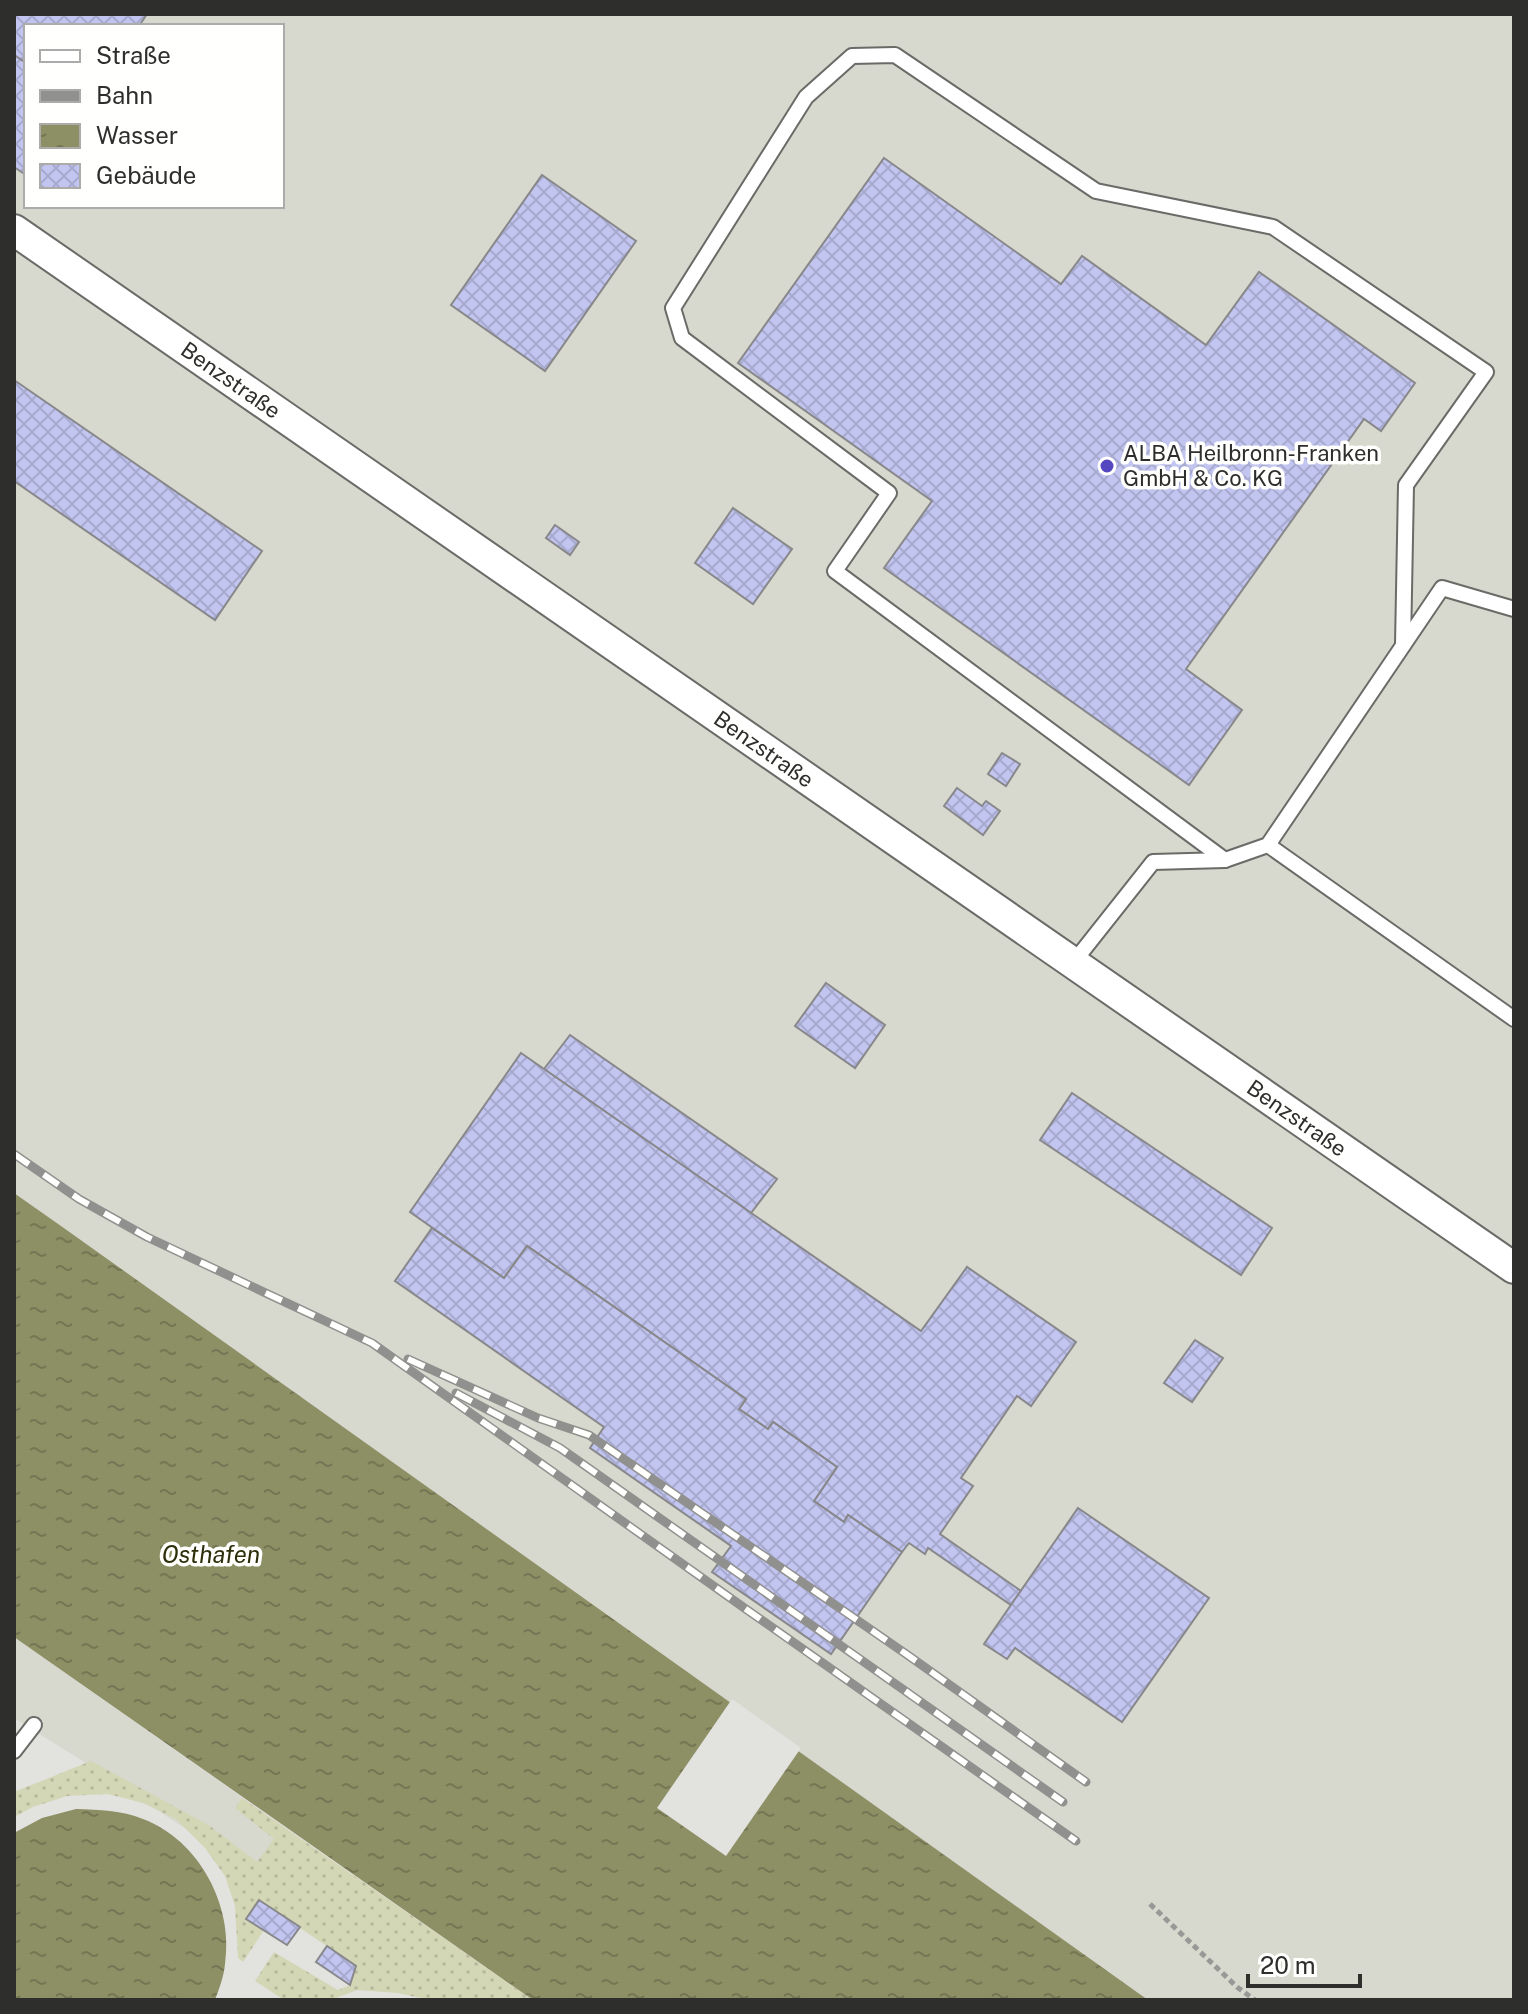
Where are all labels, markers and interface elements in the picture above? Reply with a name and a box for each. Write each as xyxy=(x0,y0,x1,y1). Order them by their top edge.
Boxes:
legend xyxy=(24,24,284,208)
text: Straße xyxy=(96,41,171,69)
text: Bahn xyxy=(96,81,153,109)
text: Wasser xyxy=(96,121,178,149)
text: Gebäude xyxy=(96,161,196,189)
street label: Benzstraße xyxy=(176,336,286,424)
place label: ALBA Heilbronn-Franken GmbH & Co. KG xyxy=(1123,440,1379,491)
marker: ALBA Heilbronn-Franken GmbH & Co. KG xyxy=(1098,457,1116,475)
street label: Benzstraße xyxy=(709,705,819,793)
street label: Benzstraße xyxy=(1242,1074,1352,1162)
water label: Osthafen xyxy=(162,1540,260,1568)
scale bar xyxy=(1248,1938,1360,1988)
text: 20 m xyxy=(1260,1951,1316,1979)

